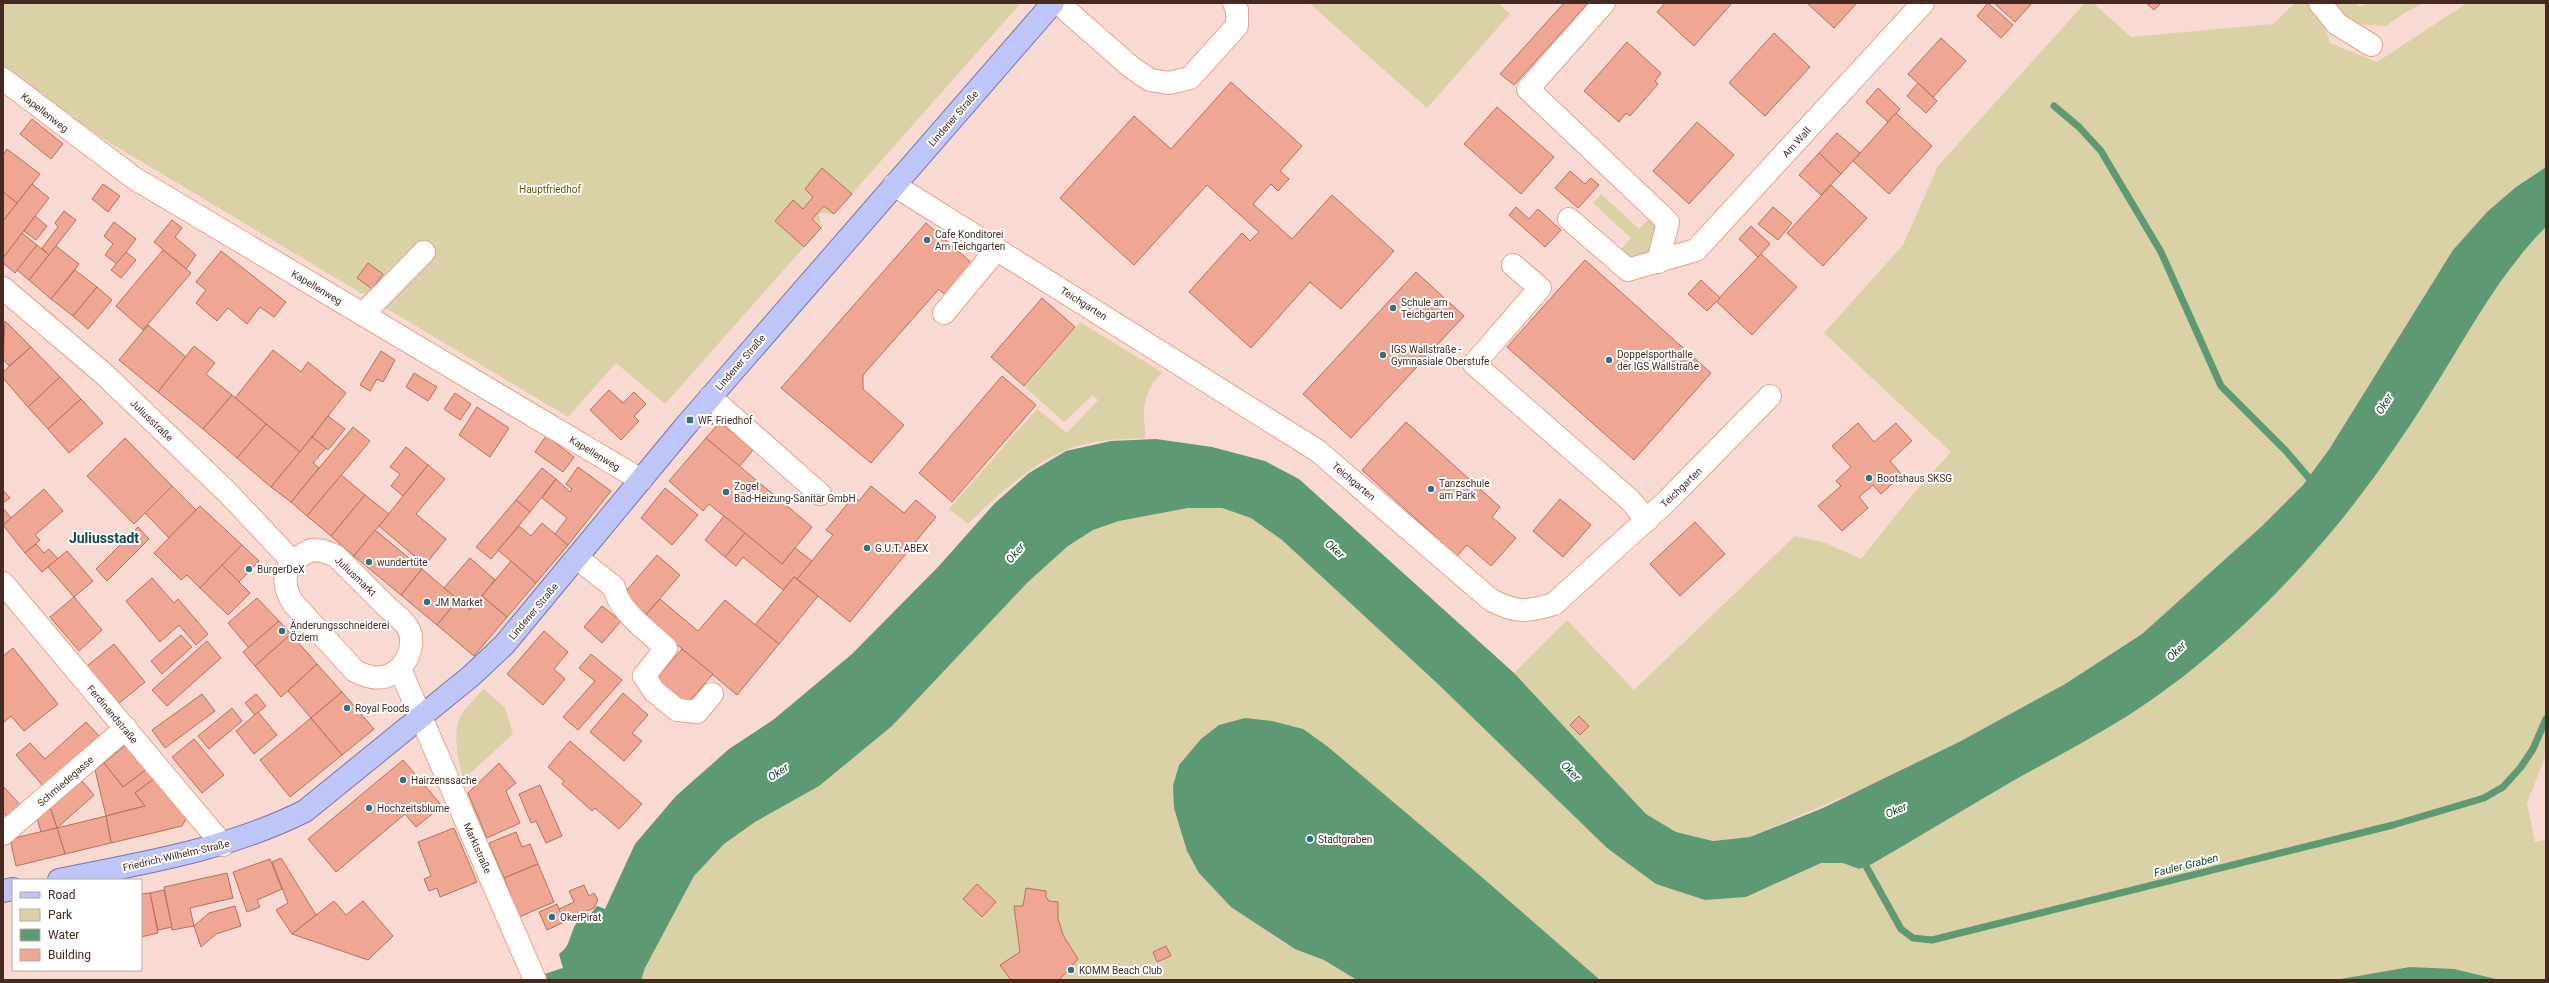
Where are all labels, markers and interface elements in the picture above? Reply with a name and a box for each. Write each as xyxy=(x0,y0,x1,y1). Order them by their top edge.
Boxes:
street label: Lindener Straße xyxy=(926,88,981,148)
street label: Kapellenweg xyxy=(19,91,70,134)
street label: Am Wall xyxy=(1780,125,1813,160)
park label: Hauptfriedhof xyxy=(519,184,581,195)
place label: Cafe Konditorei Am Teichgarten xyxy=(935,229,1005,252)
marker: Cafe Konditorei Am Teichgarten xyxy=(922,235,932,245)
street label: Kapellenweg xyxy=(290,268,344,307)
street label: Teichgarten xyxy=(1058,285,1109,322)
place label: Schule am Teichgarten xyxy=(1401,297,1454,320)
marker: Schule am Teichgarten xyxy=(1388,303,1398,313)
street label: Lindener Straße xyxy=(713,332,768,392)
place label: IGS Wallstraße - Gymnasiale Oberstufe xyxy=(1391,344,1489,367)
place label: Doppelsporthalle der IGS Wallstraße xyxy=(1617,349,1699,372)
marker: IGS Wallstraße - Gymnasiale Oberstufe xyxy=(1378,350,1388,360)
marker: Doppelsporthalle der IGS Wallstraße xyxy=(1604,355,1614,365)
water label: Oker xyxy=(2373,391,2396,417)
street label: Juliusstraße xyxy=(128,397,175,443)
marker: WF, Friedhof xyxy=(685,415,695,425)
place label: WF, Friedhof xyxy=(698,415,753,426)
street label: Kapellenweg xyxy=(568,434,622,473)
street label: Teichgarten xyxy=(1330,460,1377,503)
street label: Teichgarten xyxy=(1659,465,1704,510)
marker: Bootshaus SKSG xyxy=(1864,473,1874,483)
place label: Bootshaus SKSG xyxy=(1877,473,1952,484)
place label: Tanzschule am Park xyxy=(1439,478,1490,501)
place label: Zogel Bad-Heizung-Sanitär GmbH xyxy=(734,481,856,504)
marker: Tanzschule am Park xyxy=(1426,484,1436,494)
marker: Zogel Bad-Heizung-Sanitär GmbH xyxy=(721,487,731,497)
district label: Juliusstadt xyxy=(69,530,139,546)
water label: Oker xyxy=(1322,537,1347,562)
water label: Oker xyxy=(1003,541,1028,566)
marker: G.U.T. ABEX xyxy=(862,543,872,553)
place label: G.U.T. ABEX xyxy=(875,543,928,554)
street label: Juliusmarkt xyxy=(333,554,378,599)
marker: wundertüte xyxy=(364,557,374,567)
place label: wundertüte xyxy=(377,557,427,568)
marker: BurgerDeX xyxy=(244,564,254,574)
place label: BurgerDeX xyxy=(257,564,304,575)
street label: Lindener Straße xyxy=(507,581,560,642)
marker: JM Market xyxy=(422,597,432,607)
place label: JM Market xyxy=(435,597,483,608)
place label: Änderungsschneiderei Özlem xyxy=(290,619,389,643)
marker: Änderungsschneiderei Özlem xyxy=(277,626,287,636)
water label: Oker xyxy=(2164,639,2189,664)
street label: Ferdinandstraße xyxy=(85,683,140,746)
marker: Royal Foods xyxy=(342,703,352,713)
place label: Royal Foods xyxy=(355,703,409,714)
street label: Schmiedegasse xyxy=(35,754,96,809)
water label: Oker xyxy=(1558,759,1583,784)
water label: Oker xyxy=(766,761,791,784)
marker: Hairzenssache xyxy=(398,775,408,785)
place label: Hairzenssache xyxy=(411,775,477,786)
water label: Oker xyxy=(1884,800,1909,821)
marker: Hochzeitsblume xyxy=(364,803,374,813)
place label: Hochzeitsblume xyxy=(377,803,449,814)
street label: Marktstraße xyxy=(461,821,494,875)
marker: Stadtgraben xyxy=(1305,834,1315,844)
place label: Stadtgraben xyxy=(1318,834,1372,845)
street label: Friedrich-Wilhelm-Straße xyxy=(122,838,230,873)
water label: Fauler Graben xyxy=(2153,851,2220,880)
legend xyxy=(12,879,142,971)
text: Road xyxy=(48,888,76,902)
text: Park xyxy=(48,908,73,922)
marker: OkerPirat xyxy=(547,912,557,922)
place label: OkerPirat xyxy=(560,912,601,923)
text: Water xyxy=(48,928,79,942)
text: Building xyxy=(48,948,91,962)
marker: KOMM Beach Club xyxy=(1066,965,1076,975)
place label: KOMM Beach Club xyxy=(1079,965,1163,976)

